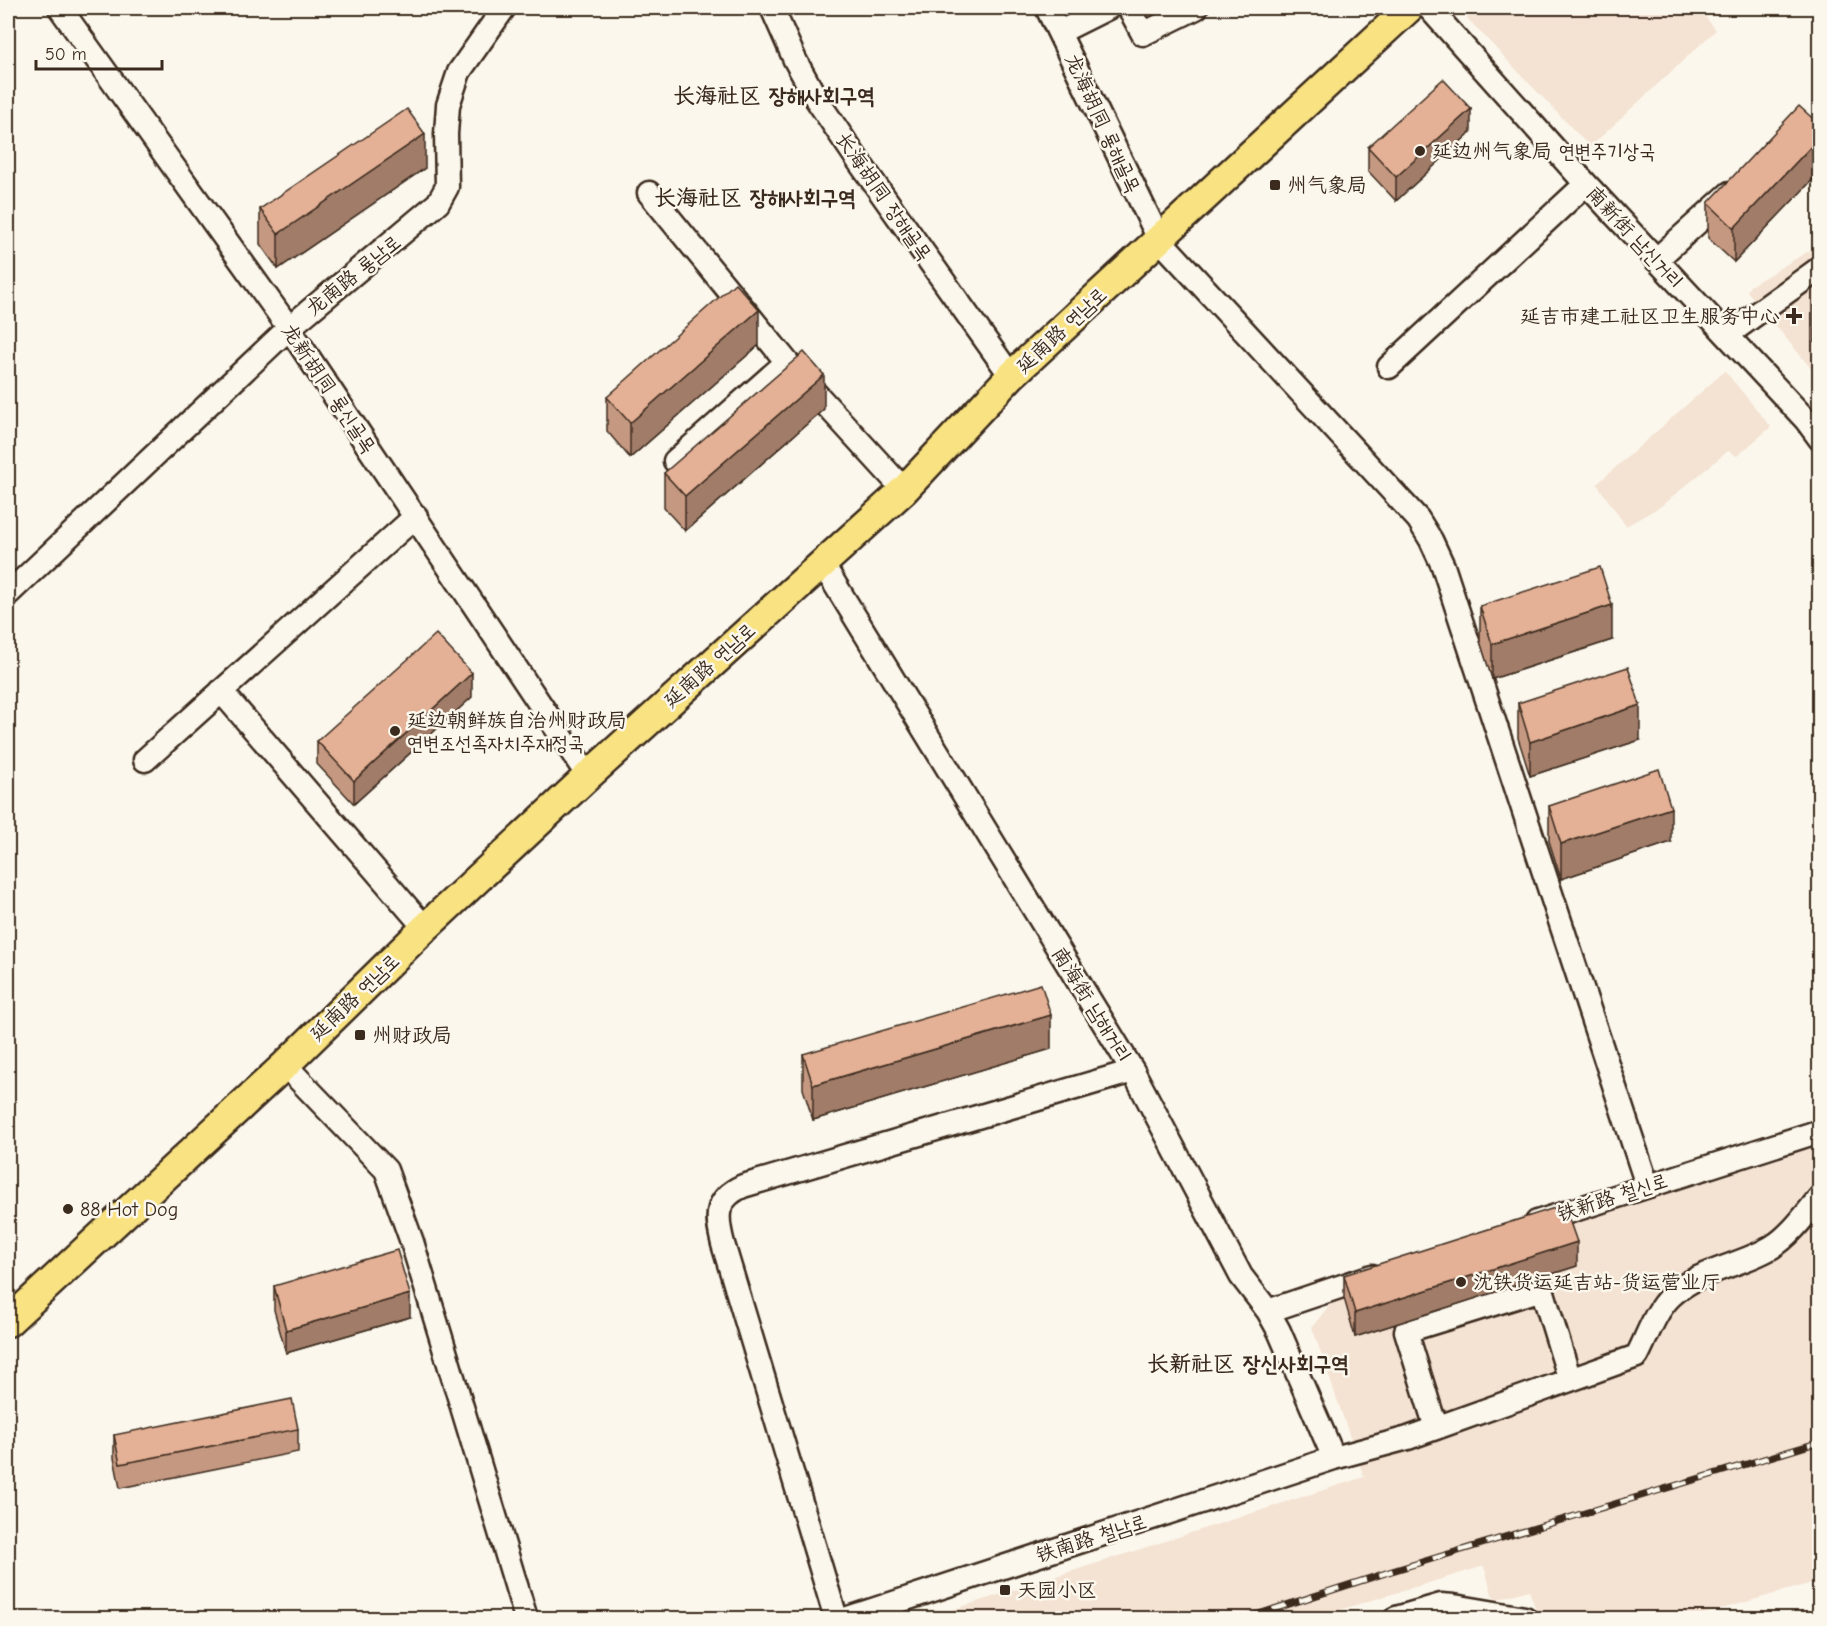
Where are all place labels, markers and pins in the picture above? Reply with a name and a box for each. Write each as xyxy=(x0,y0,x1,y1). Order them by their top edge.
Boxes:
place label: 延边州气象局 연변주기상국 xyxy=(1432,140,1655,163)
marker: 延边州气象局 연변주기상국 xyxy=(1413,144,1427,158)
place label: 州气象局 xyxy=(1287,174,1367,197)
marker: 州气象局 xyxy=(1268,178,1282,192)
place label: 延吉市建工社区卫生服务中心 xyxy=(1520,305,1780,328)
marker: 延吉市建工社区卫生服务中心 xyxy=(1785,307,1803,325)
place label: 延边朝鲜族自治州财政局 연변조선족자치주재정국 xyxy=(407,709,627,755)
marker: 延边朝鲜族自治州财政局 연변조선족자치주재정국 xyxy=(388,724,402,738)
place label: 州财政局 xyxy=(372,1024,452,1047)
marker: 州财政局 xyxy=(353,1028,367,1042)
place label: 88 Hot Dog xyxy=(80,1198,178,1221)
marker: 88 Hot Dog xyxy=(61,1202,75,1216)
place label: 沈铁货运延吉站-货运营业厅 xyxy=(1473,1271,1721,1294)
marker: 沈铁货运延吉站-货运营业厅 xyxy=(1454,1275,1468,1289)
place label: 天园小区 xyxy=(1017,1579,1097,1602)
marker: 天园小区 xyxy=(998,1583,1012,1597)

